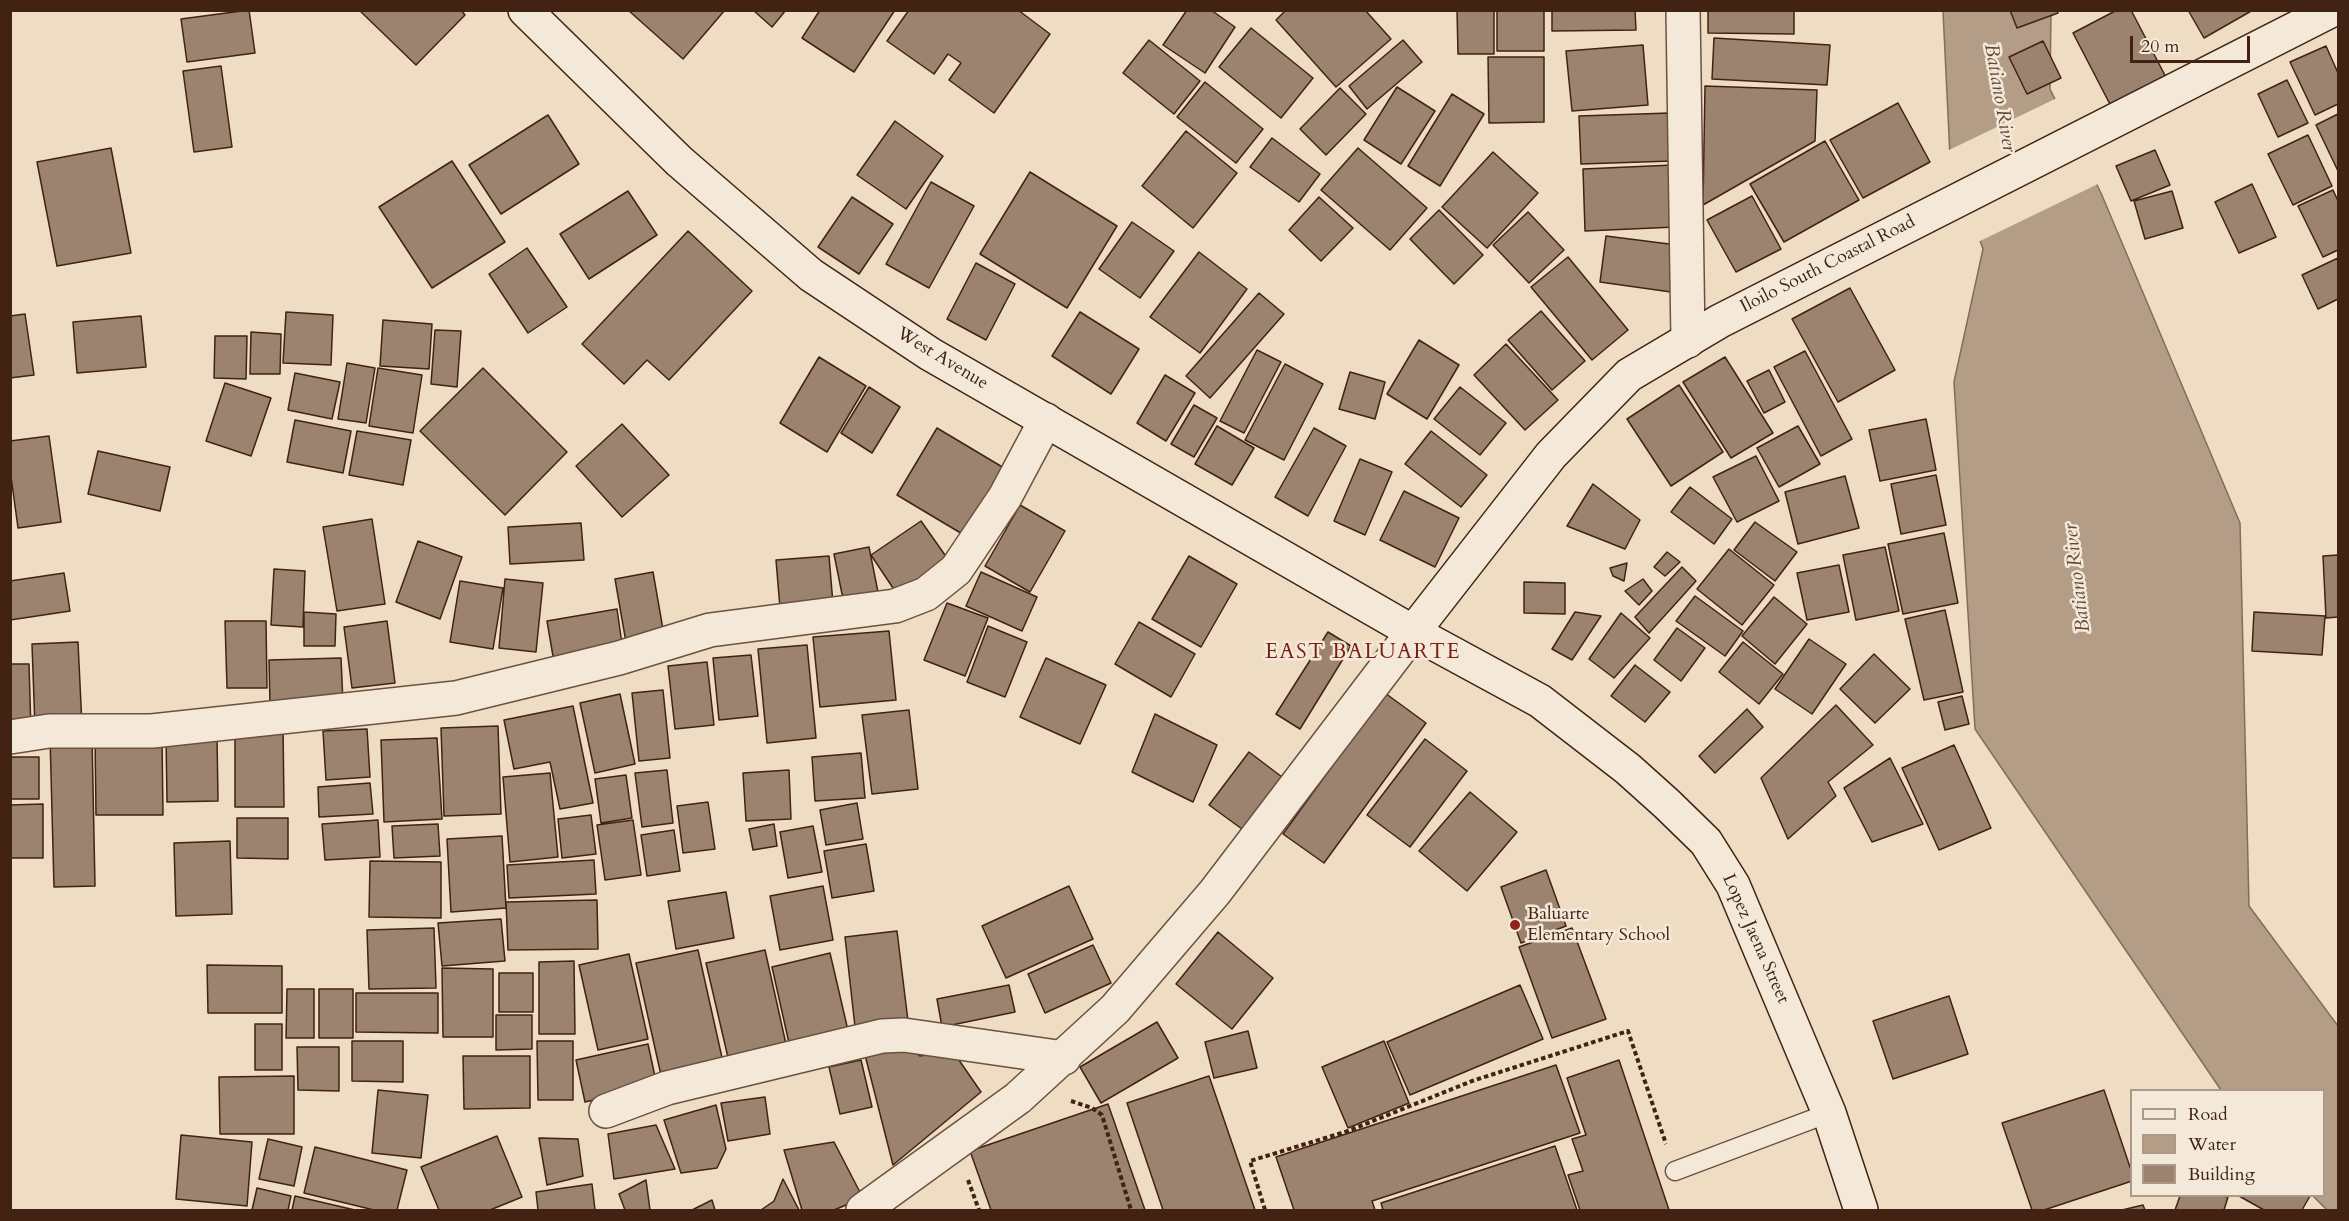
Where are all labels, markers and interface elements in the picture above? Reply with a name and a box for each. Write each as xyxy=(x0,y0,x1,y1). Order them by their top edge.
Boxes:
scale bar xyxy=(2133,24,2253,62)
text: 20 m xyxy=(2141,34,2180,59)
water label: Batiano River xyxy=(1978,42,2020,154)
street label: Iloilo South Coastal Road xyxy=(1737,211,1919,319)
street label: West Avenue xyxy=(892,323,992,395)
water label: Batiano River xyxy=(2059,522,2097,634)
district label: EAST BALUARTE xyxy=(1265,640,1461,666)
street label: Lopez Jaena Street xyxy=(1717,871,1793,1007)
place label: Baluarte Elementary School xyxy=(1527,904,1670,946)
marker: Baluarte Elementary School xyxy=(1508,918,1522,932)
legend xyxy=(2130,1089,2325,1197)
text: Road xyxy=(2188,1102,2228,1127)
text: Water xyxy=(2188,1132,2236,1157)
text: Building xyxy=(2188,1162,2255,1187)

